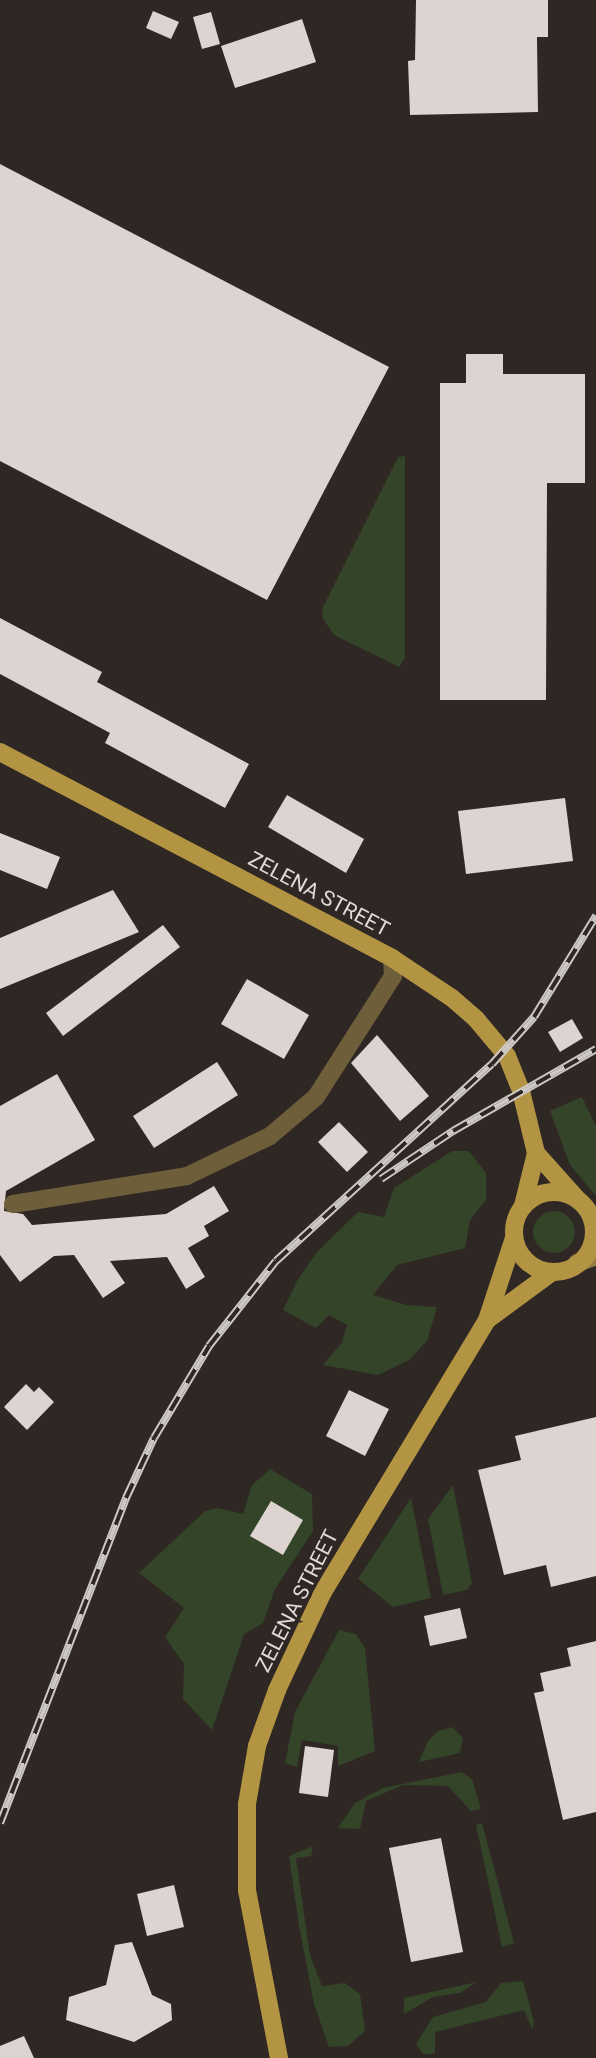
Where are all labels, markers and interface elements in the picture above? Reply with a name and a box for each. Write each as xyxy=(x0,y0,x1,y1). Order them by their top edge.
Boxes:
street label: ZELENA STREET xyxy=(244,846,394,942)
street label: ZELENA STREET xyxy=(250,1526,344,1676)

